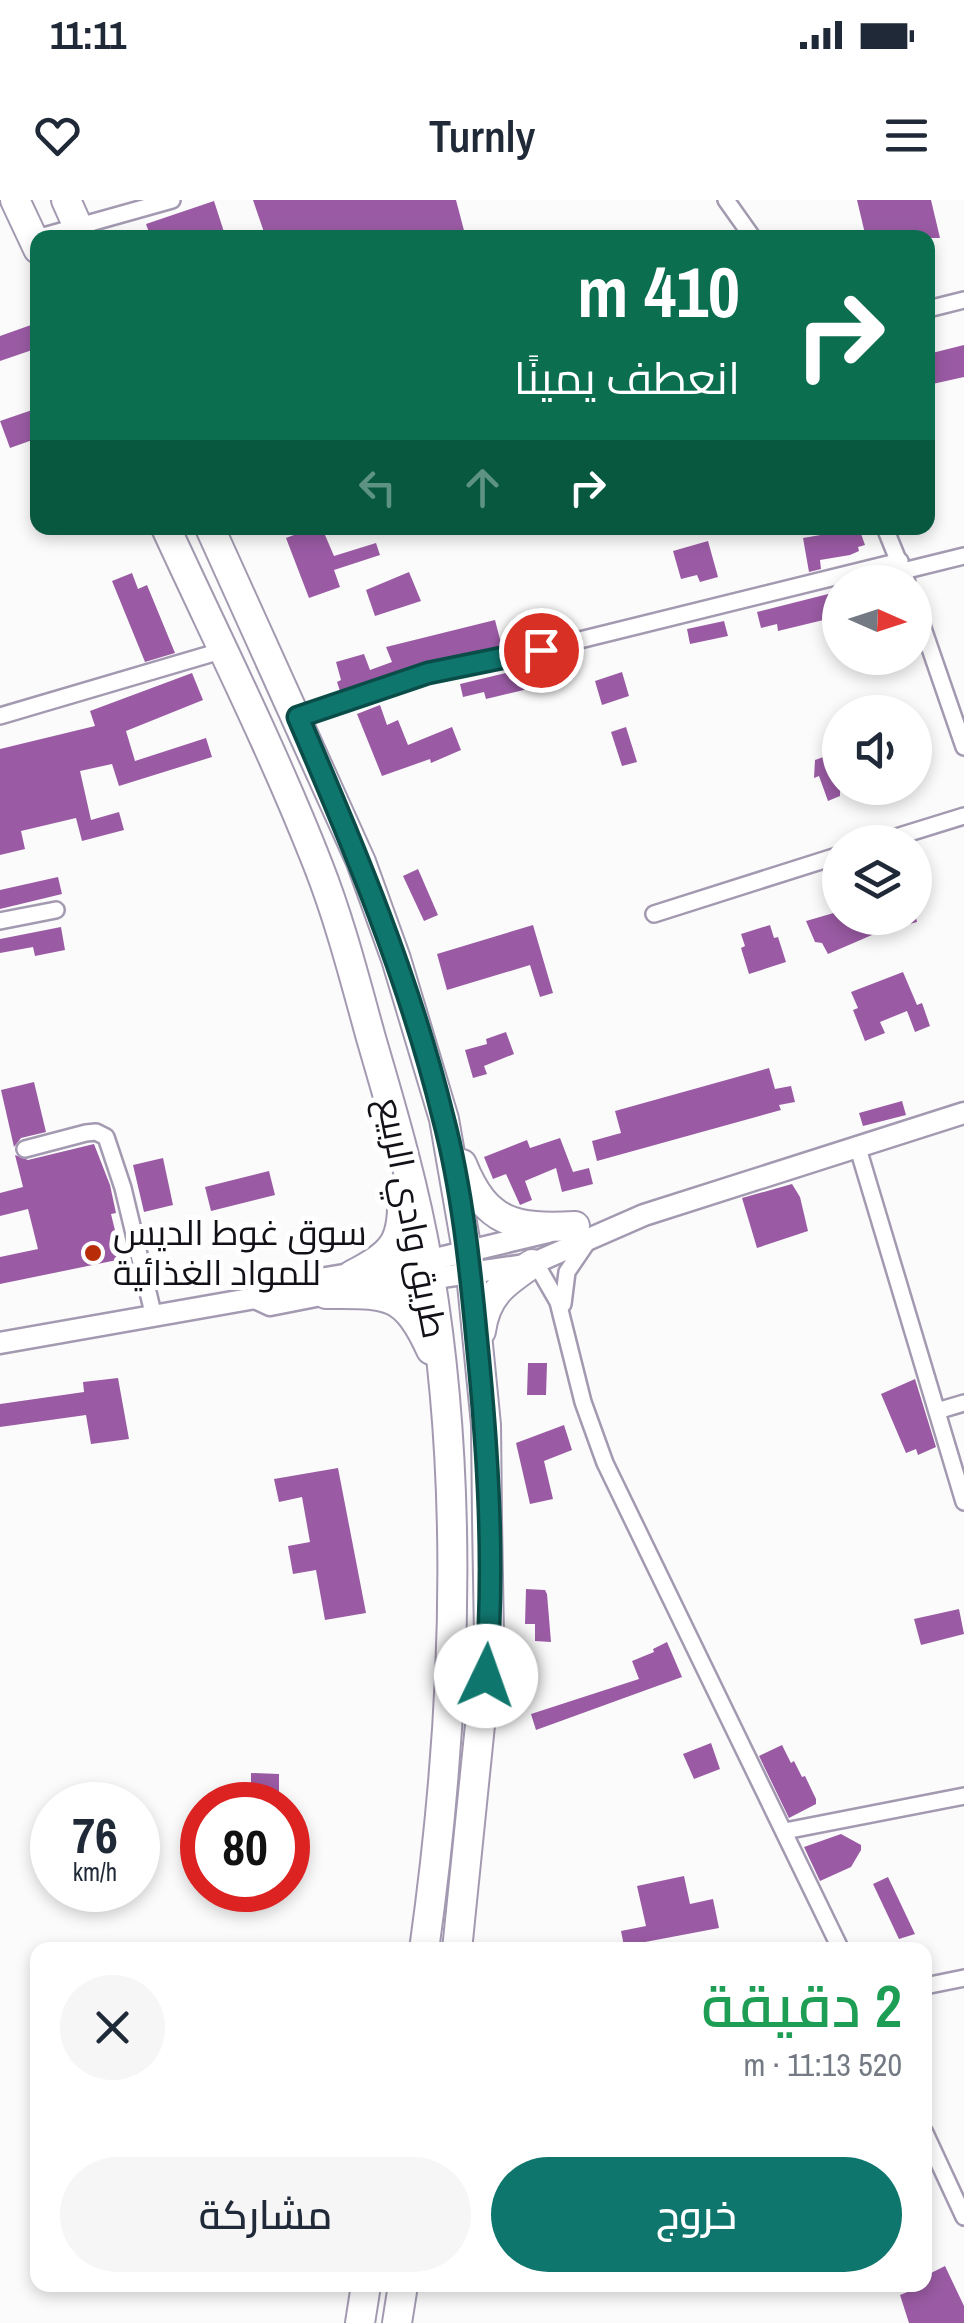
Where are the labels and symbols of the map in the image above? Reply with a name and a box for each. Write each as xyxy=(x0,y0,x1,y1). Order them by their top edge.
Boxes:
north arrow xyxy=(822,565,932,675)
pin xyxy=(499,608,584,693)
street label: طريق وادي الربيع xyxy=(362,1094,459,1343)
place label: سوق غوط الديس للمواد الغذائية xyxy=(113,1209,367,1296)
marker: سوق غوط الديس للمواد الغذائية xyxy=(82,1242,104,1264)
position arrow xyxy=(434,1624,538,1728)
speed limit sign: 80 xyxy=(180,1782,310,1912)

